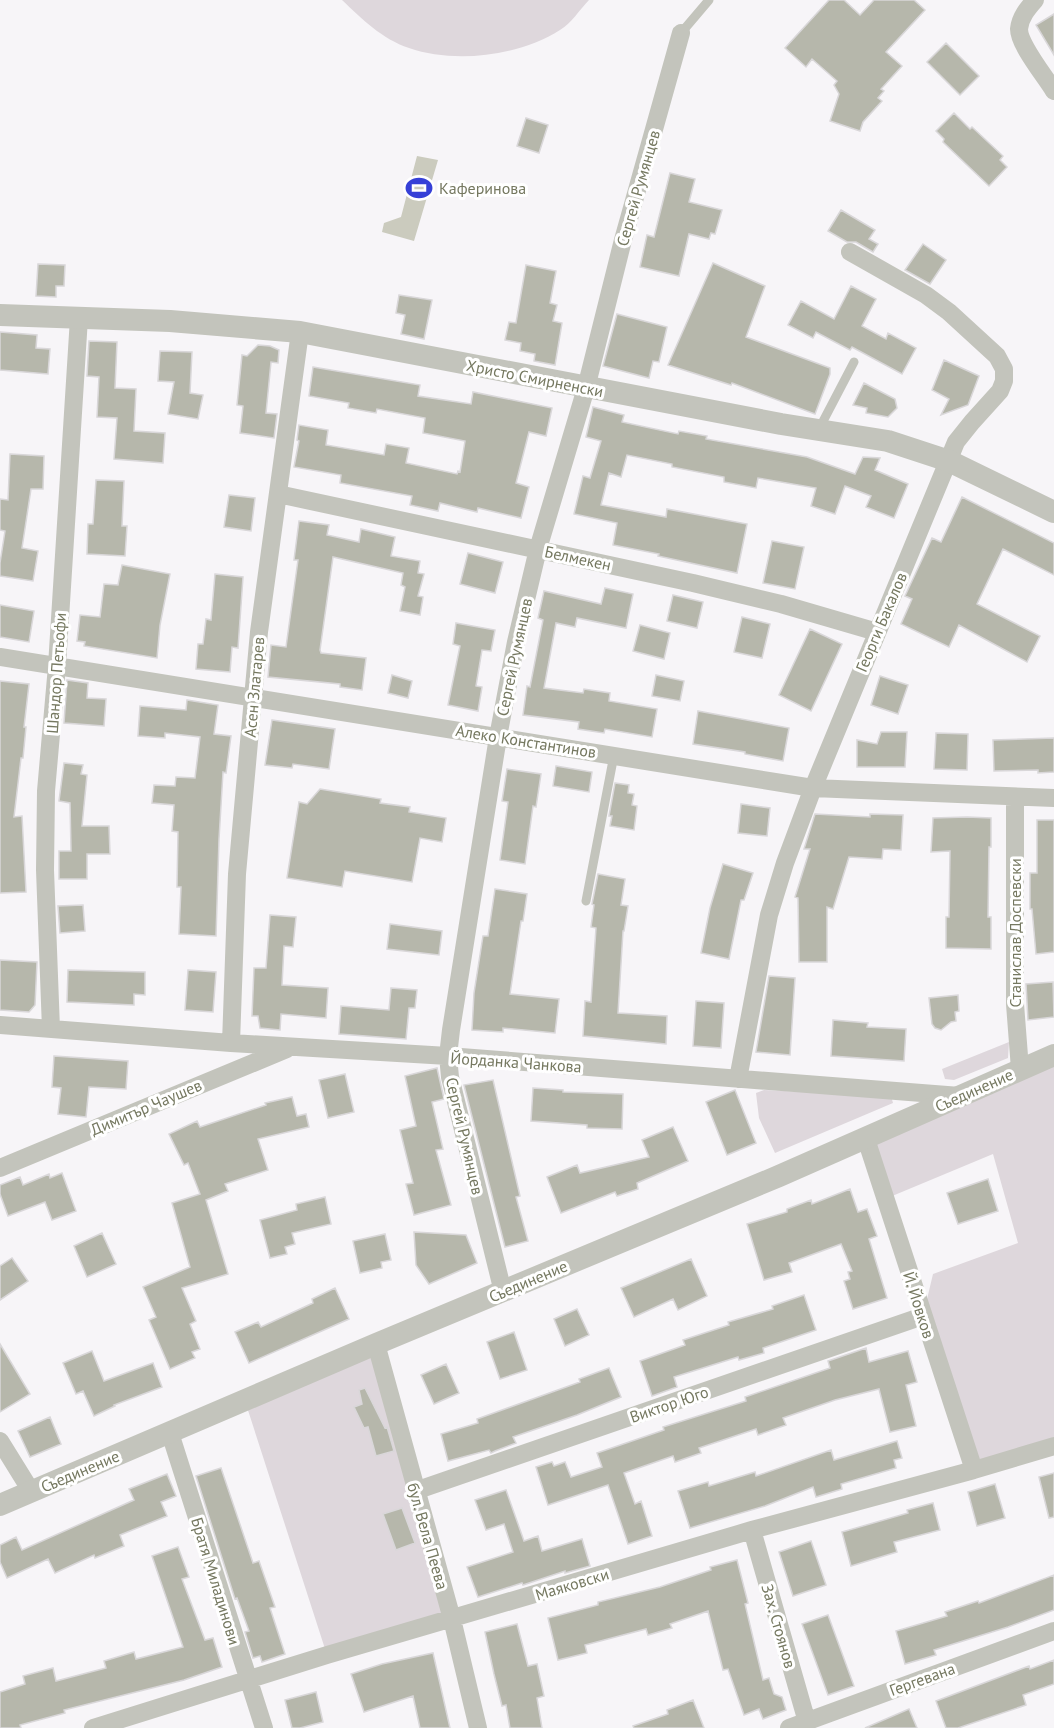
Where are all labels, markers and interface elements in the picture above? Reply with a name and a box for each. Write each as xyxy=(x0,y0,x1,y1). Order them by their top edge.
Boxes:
street label: Сергей Румянцев xyxy=(612,128,664,248)
sports icon: Каферинова xyxy=(404,173,434,203)
place label: Каферинова xyxy=(439,178,526,198)
street label: Христо Смирненски xyxy=(465,355,605,401)
street label: Белмекен xyxy=(543,541,613,575)
street label: Георги Бакалов xyxy=(851,569,911,675)
street label: Сергей Румянцев xyxy=(492,596,536,718)
street label: Шандор Петьофи xyxy=(42,612,70,734)
street label: Асен Златарев xyxy=(240,636,268,738)
street label: Алеко Константинов xyxy=(454,720,598,762)
street label: Станислав Доспевски xyxy=(1005,858,1025,1008)
street label: Йорданка Чанкова xyxy=(450,1047,582,1077)
street label: Съединение xyxy=(932,1064,1016,1116)
street label: Димитър Чаушев xyxy=(87,1075,205,1139)
street label: Сергей Румянцев xyxy=(442,1075,488,1197)
street label: Съединение xyxy=(486,1256,570,1306)
street label: Й. Йовков xyxy=(899,1269,939,1341)
street label: Виктор Юго xyxy=(627,1381,711,1427)
street label: Съединение xyxy=(38,1446,122,1496)
street label: бул. Вела Пеева xyxy=(403,1480,453,1592)
street label: Братя Миладинови xyxy=(187,1515,245,1647)
street label: Маяковски xyxy=(533,1563,611,1605)
street label: Зах. Стоянов xyxy=(757,1581,801,1671)
street label: Гергевана xyxy=(886,1658,958,1700)

